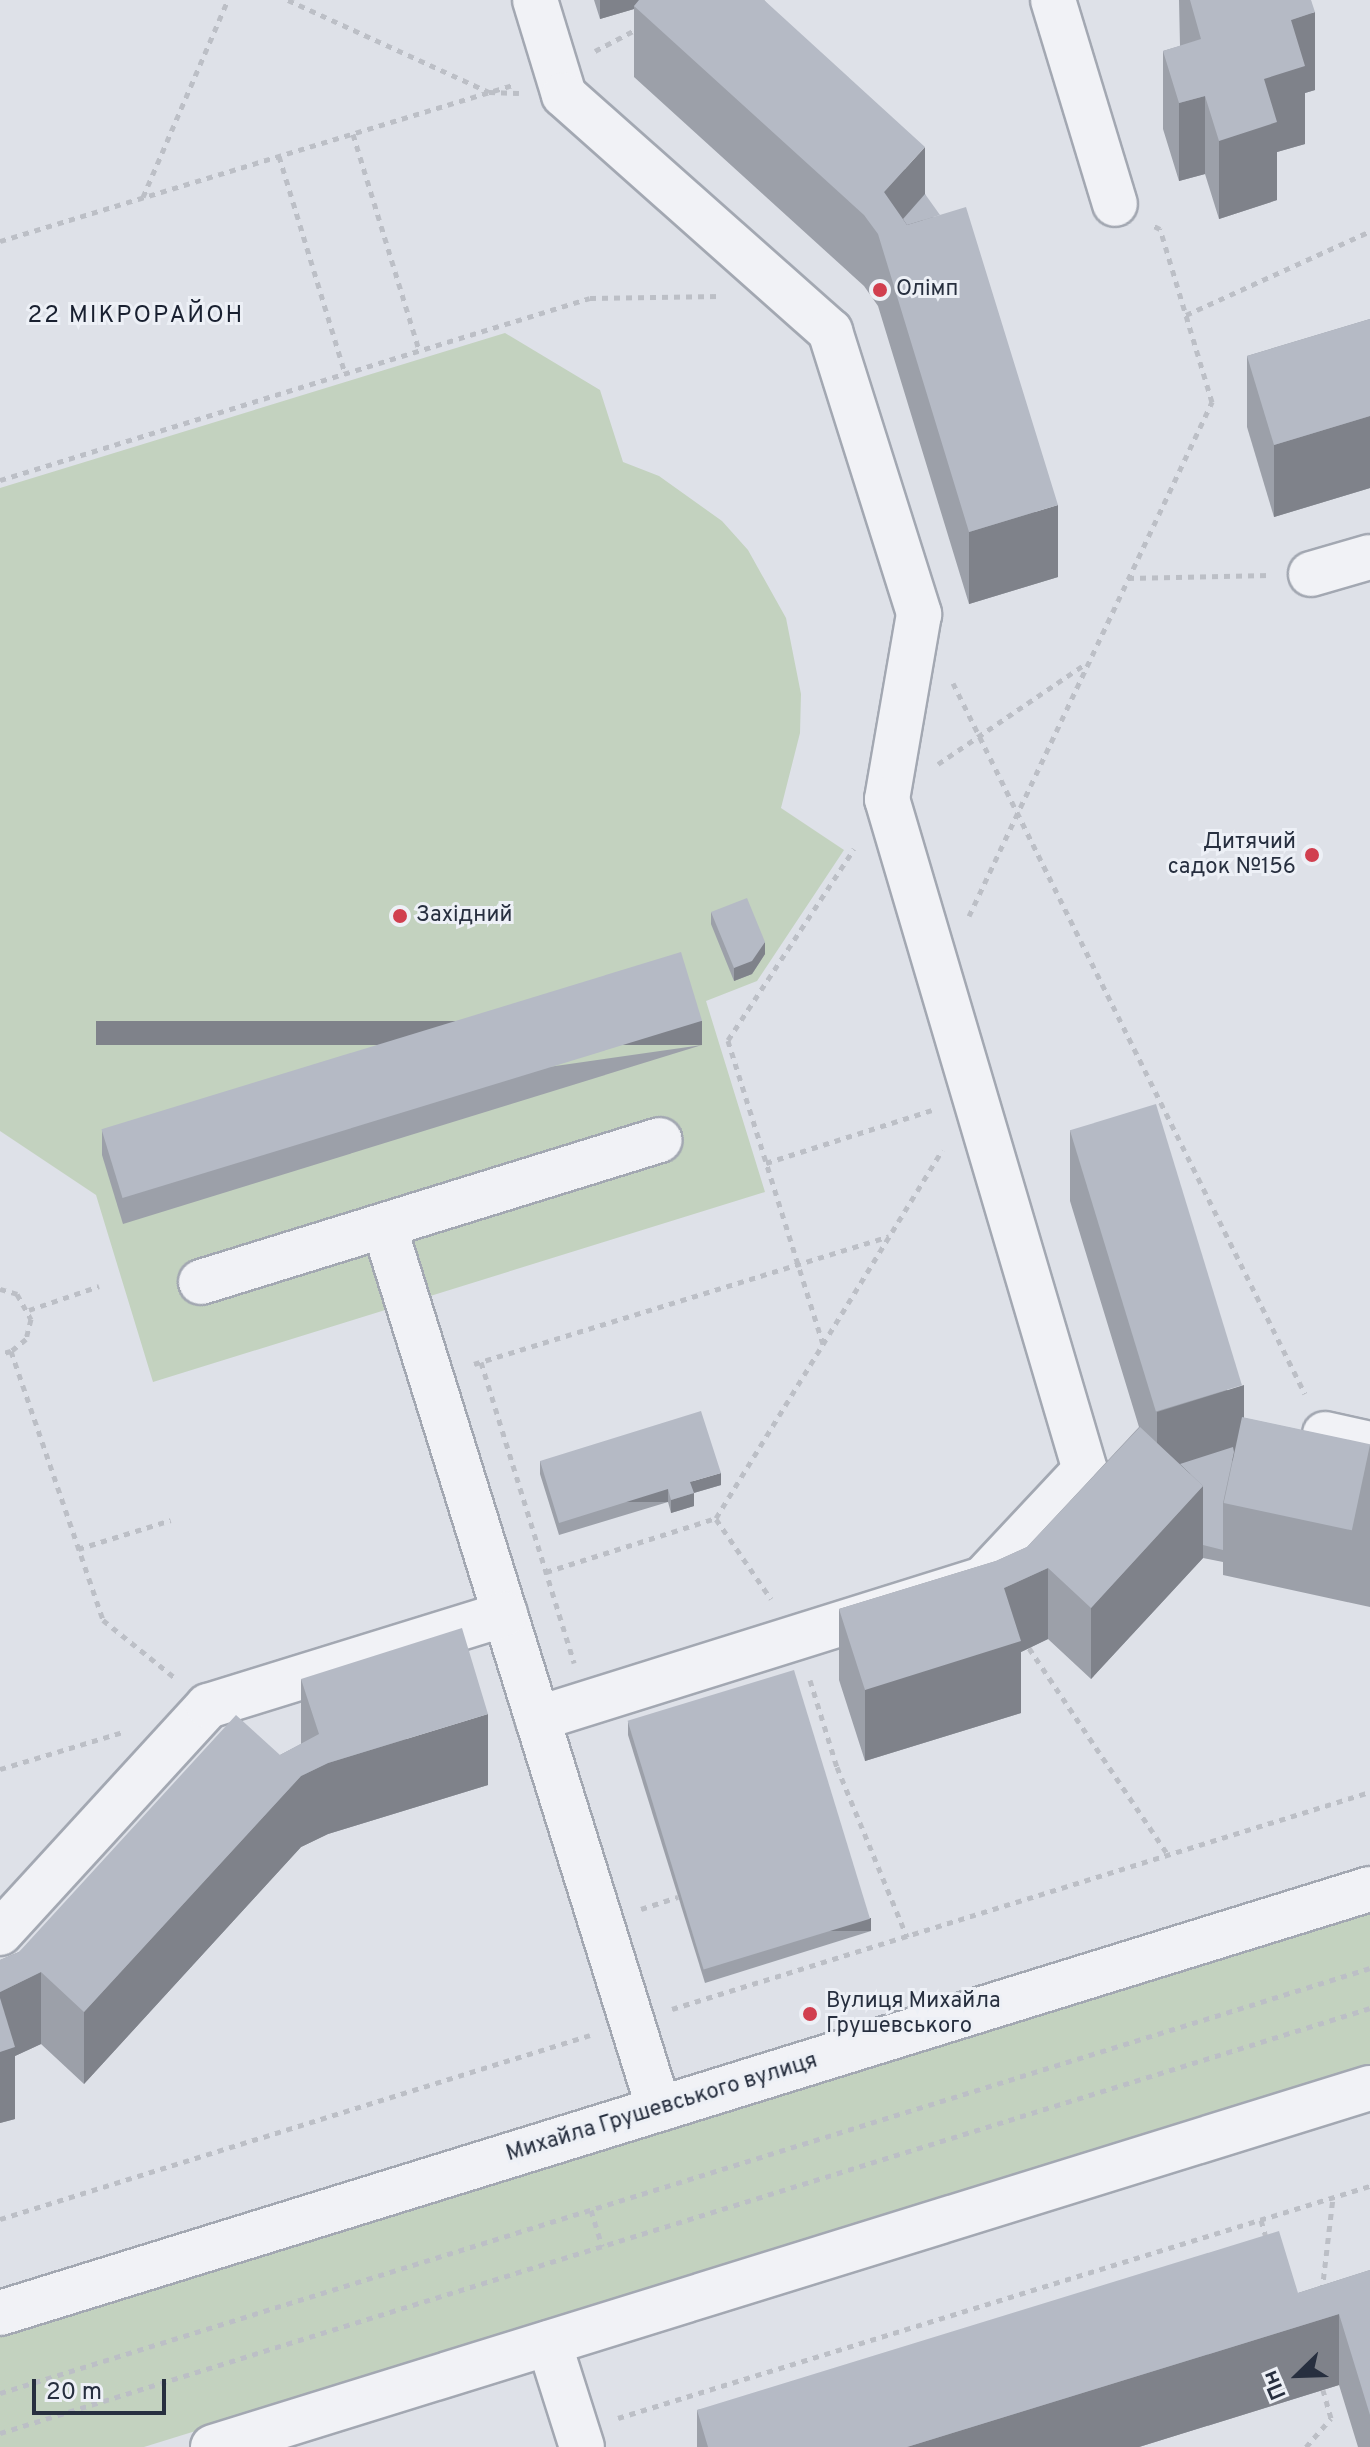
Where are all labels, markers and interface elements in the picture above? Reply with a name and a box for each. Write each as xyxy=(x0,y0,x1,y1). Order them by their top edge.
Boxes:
place label: Олімп xyxy=(896,277,958,303)
marker: Олімп xyxy=(871,281,889,299)
district label: 22 МІКРОРАЙОН xyxy=(28,303,244,331)
place label: Дитячий садок №156 xyxy=(1168,829,1296,880)
marker: Дитячий садок №156 xyxy=(1303,846,1321,864)
place label: Західний xyxy=(416,903,512,929)
marker: Західний xyxy=(391,907,409,925)
place label: Вулиця Михайла Грушевського xyxy=(826,1988,1001,2040)
marker: Вулиця Михайла Грушевського xyxy=(801,2005,819,2023)
street label: Михайла Грушевського вулиця xyxy=(503,2048,821,2168)
north arrow xyxy=(1258,2335,1338,2415)
scale bar xyxy=(36,2363,170,2413)
text: Пн xyxy=(1257,2366,1294,2404)
text: 20 m xyxy=(46,2378,102,2408)

